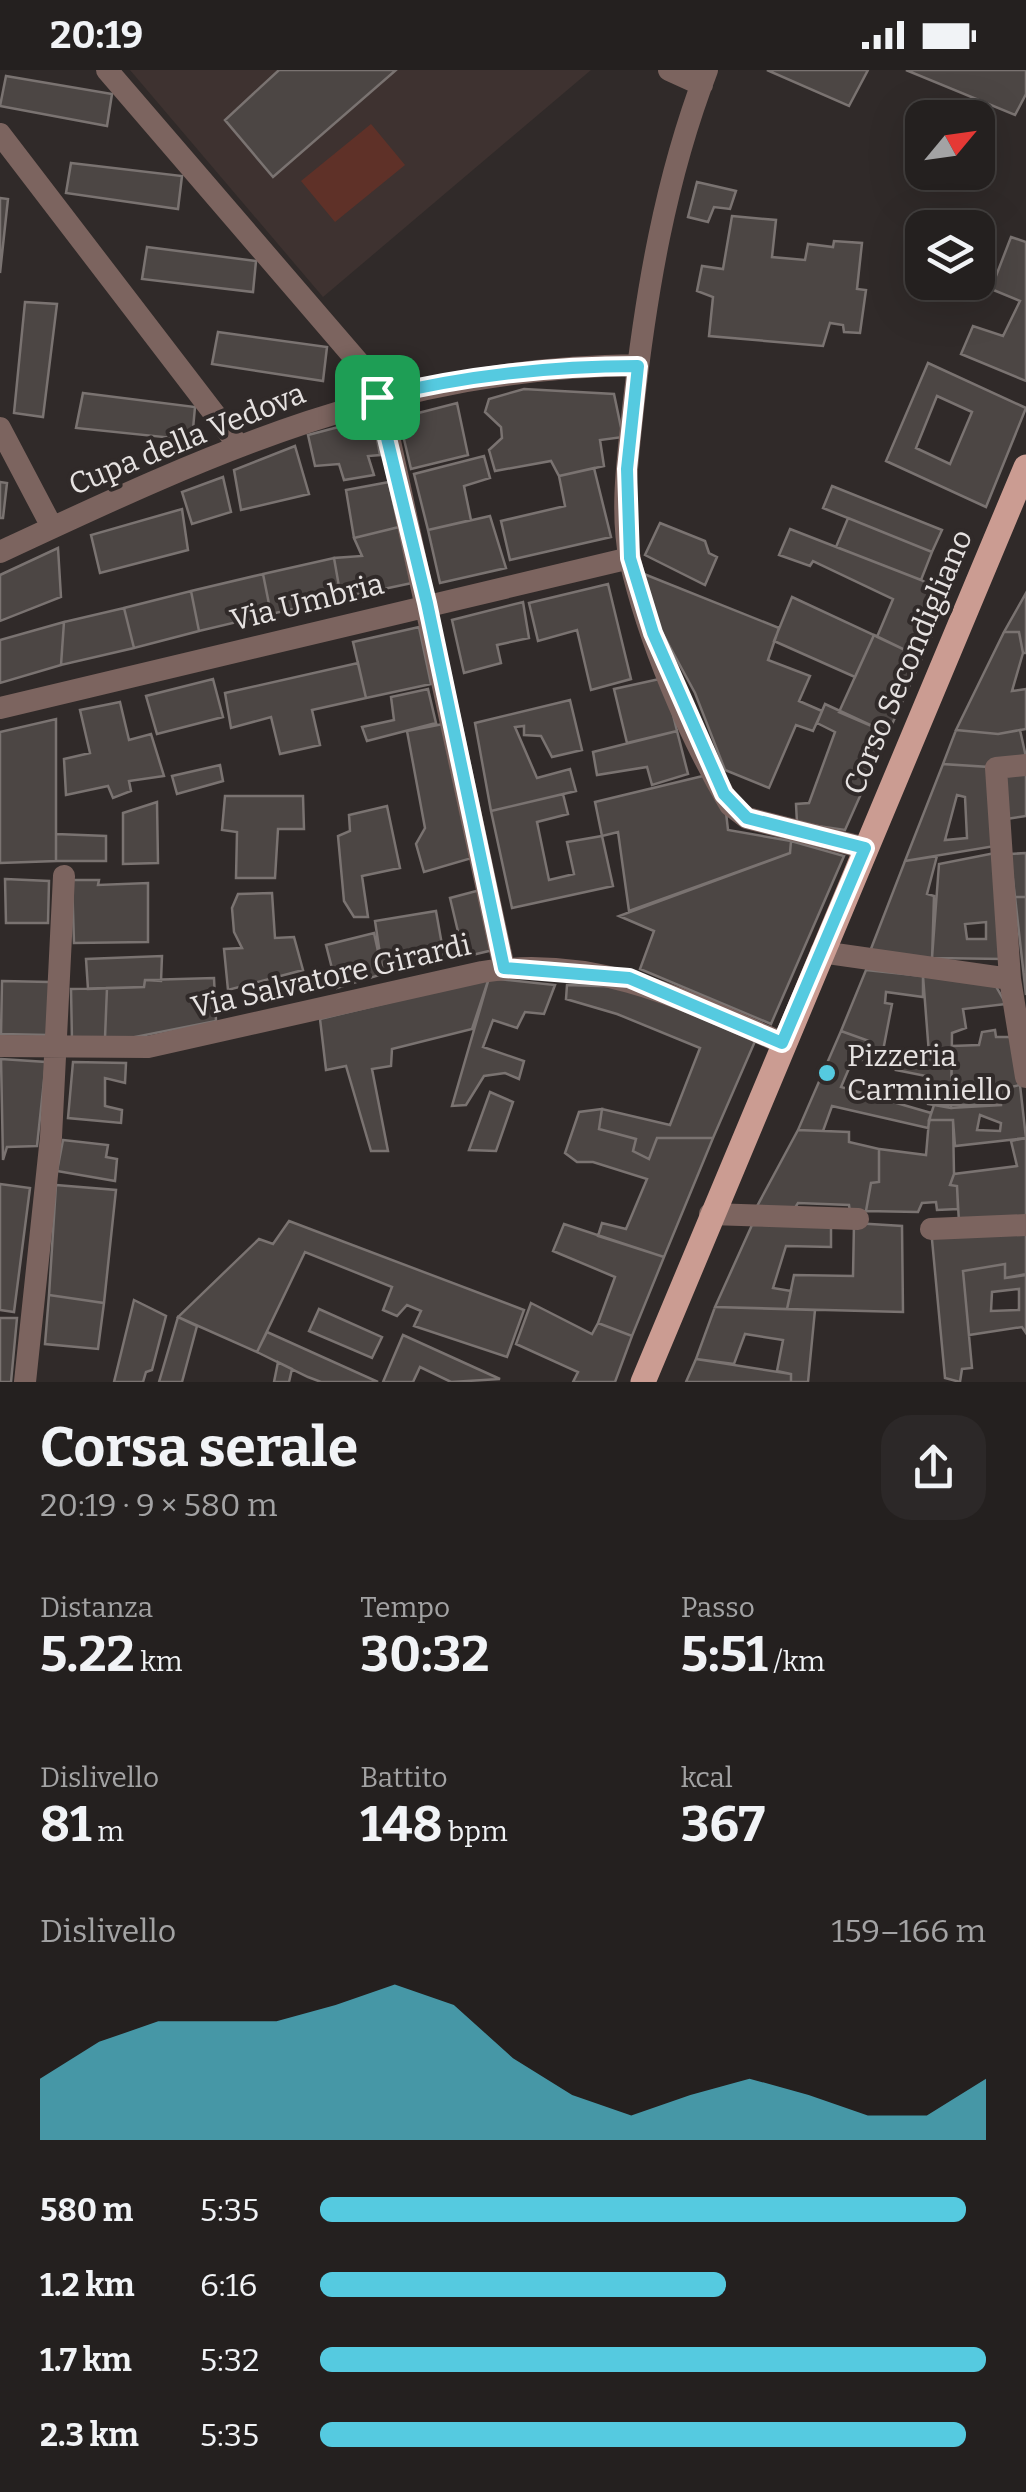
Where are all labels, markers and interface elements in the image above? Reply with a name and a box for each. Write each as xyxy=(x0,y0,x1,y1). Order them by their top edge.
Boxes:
text: 20:19 xyxy=(50,12,143,58)
north arrow xyxy=(905,100,995,190)
map controls xyxy=(905,100,995,300)
button: layers xyxy=(905,210,995,300)
pin xyxy=(335,355,420,440)
icon: arrive xyxy=(350,370,405,425)
street label: Cupa della Vedova xyxy=(63,375,311,503)
street label: Corso Secondigliano xyxy=(836,524,980,800)
street label: Via Umbria xyxy=(227,566,387,638)
street label: Via Salvatore Girardi xyxy=(188,926,474,1026)
place label: Pizzeria Carminiello xyxy=(847,1038,1011,1108)
marker: Pizzeria Carminiello xyxy=(816,1062,838,1084)
text: Corsa serale xyxy=(40,1415,358,1481)
button: share xyxy=(881,1415,986,1520)
text: 20:19 · 9 × 580 m xyxy=(40,1486,277,1524)
text: Distanza xyxy=(40,1591,153,1624)
text: Tempo xyxy=(360,1591,450,1624)
text: Passo xyxy=(681,1591,755,1624)
text: 5.22 xyxy=(40,1624,135,1684)
text: 30:32 xyxy=(360,1624,489,1684)
text: 5:51 xyxy=(681,1624,768,1684)
text: km xyxy=(135,1645,182,1678)
text: /km xyxy=(768,1645,825,1678)
text: Dislivello xyxy=(40,1761,159,1794)
text: Battito xyxy=(360,1761,448,1794)
text: kcal xyxy=(681,1761,733,1794)
text: 81 xyxy=(40,1794,92,1854)
text: 148 xyxy=(360,1794,442,1854)
text: 367 xyxy=(681,1794,765,1854)
text: m xyxy=(92,1815,124,1848)
text: bpm xyxy=(442,1815,508,1848)
text: Dislivello xyxy=(40,1912,176,1950)
text: 159–166 m xyxy=(832,1912,986,1950)
text: 580 m xyxy=(40,2191,133,2229)
text: 5:35 xyxy=(200,2191,259,2229)
text: 1.2 km xyxy=(40,2266,135,2304)
text: 6:16 xyxy=(200,2266,257,2304)
text: 1.7 km xyxy=(40,2341,132,2379)
text: 5:32 xyxy=(200,2341,260,2379)
text: 2.3 km xyxy=(40,2416,139,2454)
text: 5:35 xyxy=(200,2416,259,2454)

